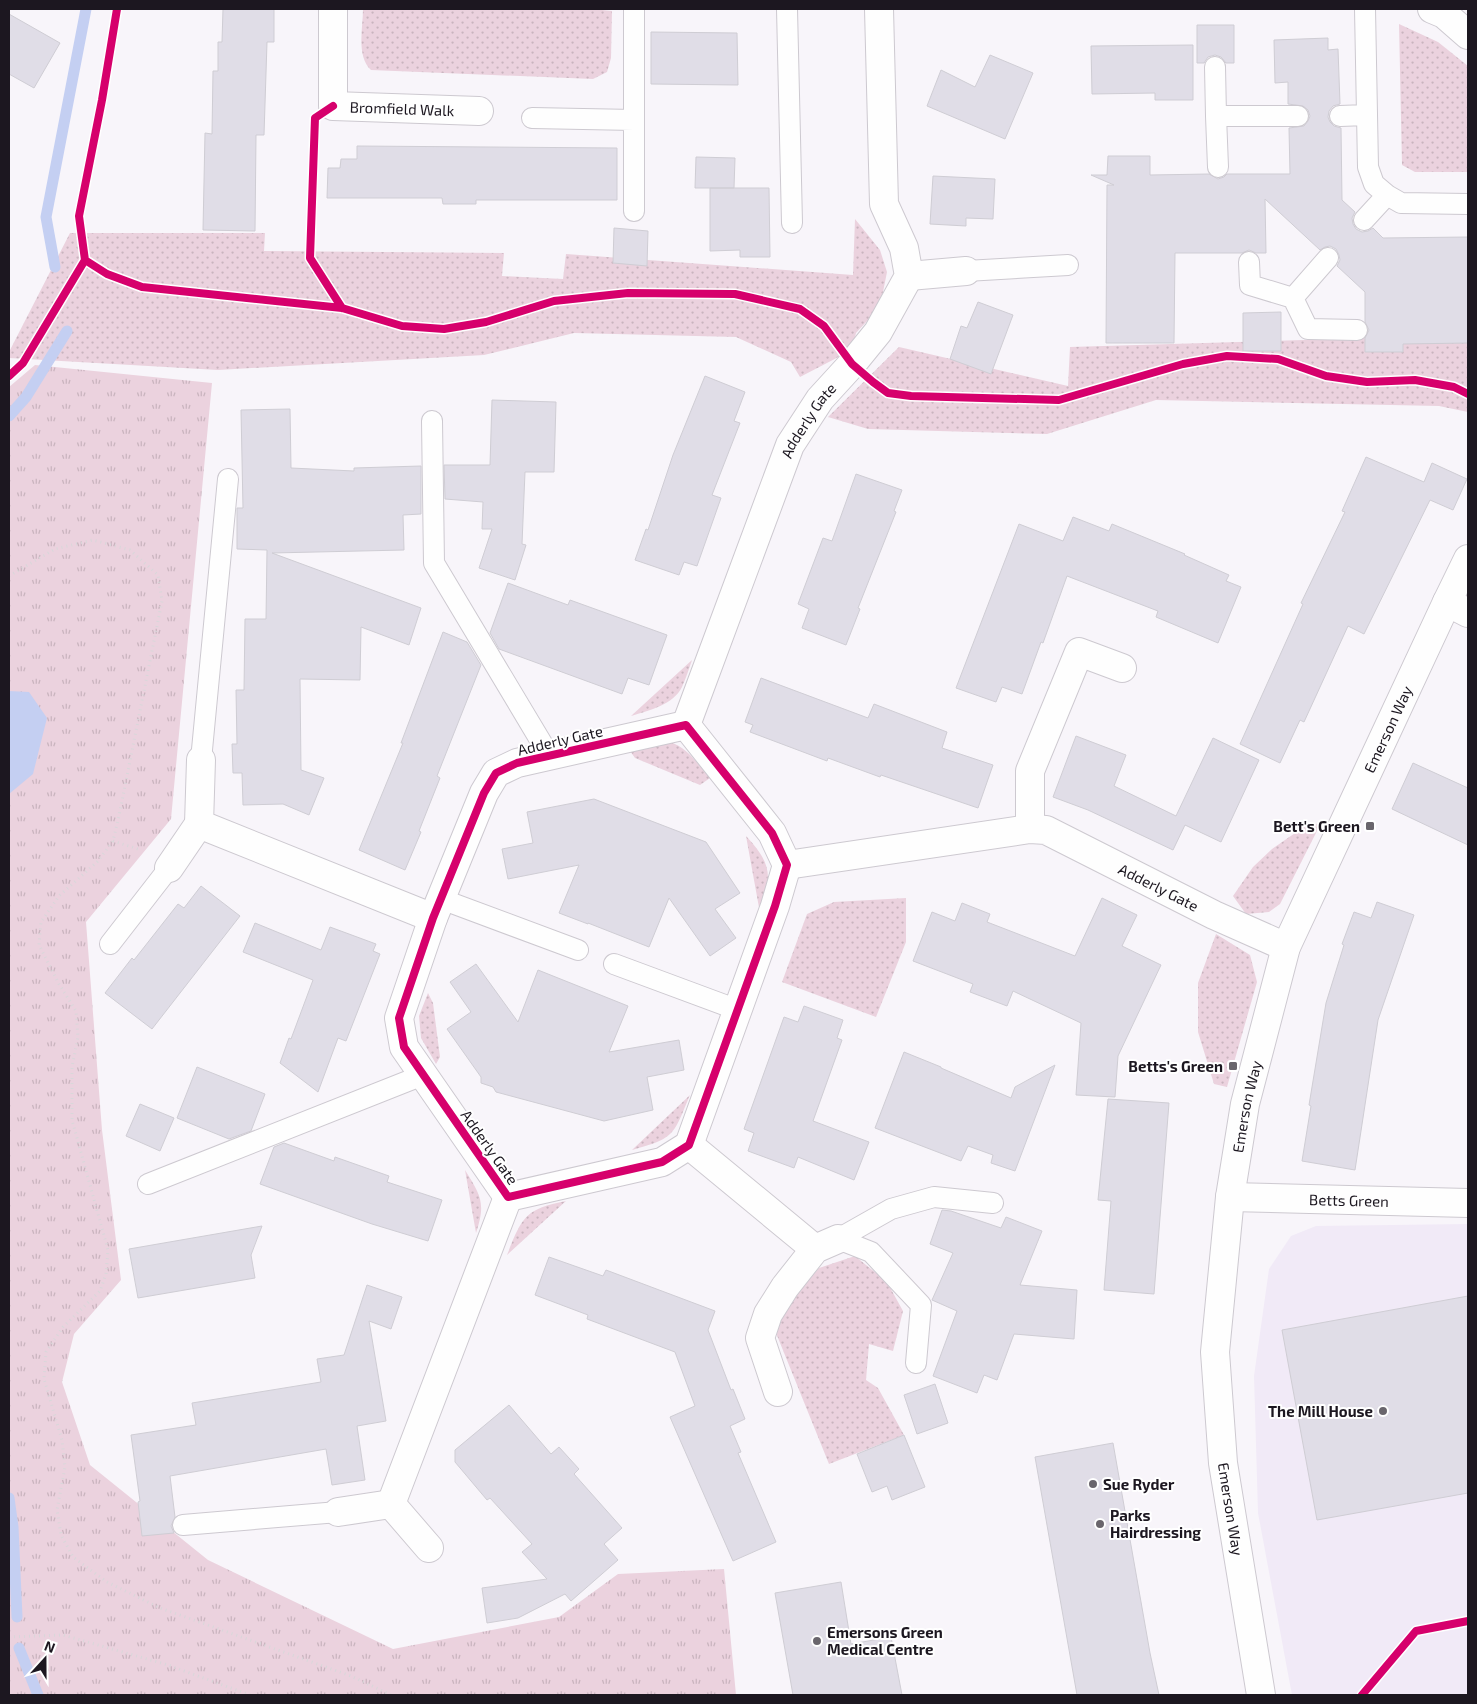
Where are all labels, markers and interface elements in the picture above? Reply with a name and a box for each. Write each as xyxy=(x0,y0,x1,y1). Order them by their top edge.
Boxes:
street label: Bromfield Walk xyxy=(349,98,455,119)
street label: Adderly Gate xyxy=(777,379,839,461)
street label: Emerson Way xyxy=(1360,683,1416,775)
street label: Adderly Gate xyxy=(516,721,604,759)
place label: Bett's Green xyxy=(1273,817,1360,835)
marker: Bett's Green xyxy=(1364,820,1376,832)
street label: Adderly Gate xyxy=(1116,859,1202,915)
place label: Betts's Green xyxy=(1128,1057,1223,1075)
street label: Emerson Way xyxy=(1228,1058,1265,1154)
marker: Betts's Green xyxy=(1227,1060,1239,1072)
street label: Adderly Gate xyxy=(458,1106,522,1188)
street label: Betts Green xyxy=(1309,1190,1389,1210)
place label: The Mill House xyxy=(1268,1402,1373,1420)
marker: The Mill House xyxy=(1377,1405,1389,1417)
street label: Emerson Way xyxy=(1215,1461,1247,1557)
place label: Sue Ryder xyxy=(1103,1475,1175,1494)
marker: Sue Ryder xyxy=(1087,1478,1099,1490)
place label: Parks Hairdressing xyxy=(1110,1506,1201,1541)
marker: Parks Hairdressing xyxy=(1094,1518,1106,1530)
place label: Emersons Green Medical Centre xyxy=(827,1623,943,1658)
north arrow xyxy=(20,1634,70,1684)
marker: Emersons Green Medical Centre xyxy=(811,1635,823,1647)
text: N xyxy=(42,1637,58,1656)

